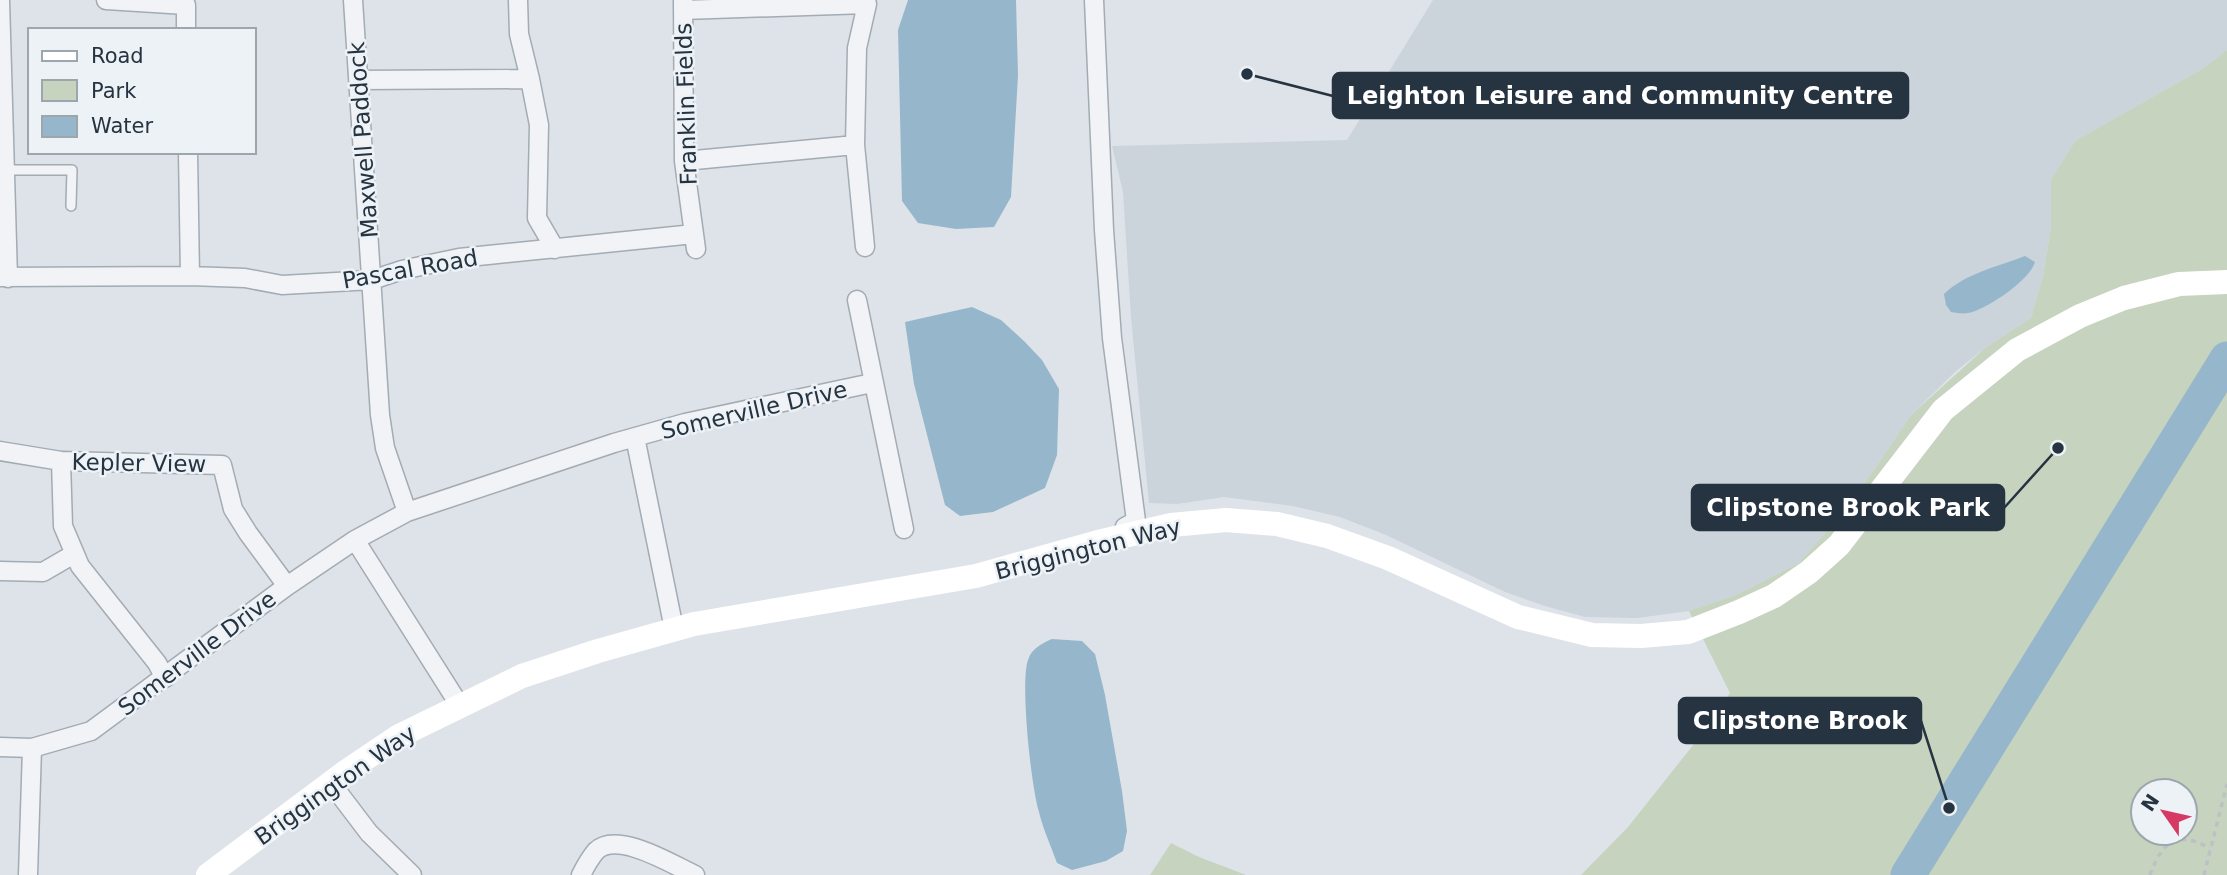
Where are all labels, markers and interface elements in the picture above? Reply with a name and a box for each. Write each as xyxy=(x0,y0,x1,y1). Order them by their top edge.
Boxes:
street label: Franklin Fields xyxy=(670,22,702,186)
legend xyxy=(28,28,256,154)
street label: Maxwell Paddock xyxy=(343,40,383,239)
text: Road xyxy=(91,44,144,68)
callout: Leighton Leisure and Community Centre xyxy=(1333,73,1908,118)
text: Park xyxy=(91,79,137,103)
text: Leighton Leisure and Community Centre xyxy=(1347,82,1893,110)
text: Water xyxy=(91,114,153,138)
street label: Pascal Road xyxy=(340,244,480,294)
street label: Somerville Drive xyxy=(658,376,850,444)
street label: Kepler View xyxy=(71,449,207,477)
callout: Clipstone Brook Park xyxy=(1692,485,2004,530)
text: Clipstone Brook Park xyxy=(1706,494,1991,522)
street label: Briggington Way xyxy=(993,513,1183,585)
street label: Somerville Drive xyxy=(113,585,281,721)
callout: Clipstone Brook xyxy=(1679,698,1921,743)
text: Clipstone Brook xyxy=(1693,707,1908,735)
street label: Briggington Way xyxy=(250,720,420,850)
north arrow xyxy=(2129,777,2199,847)
text: N xyxy=(2136,790,2163,815)

